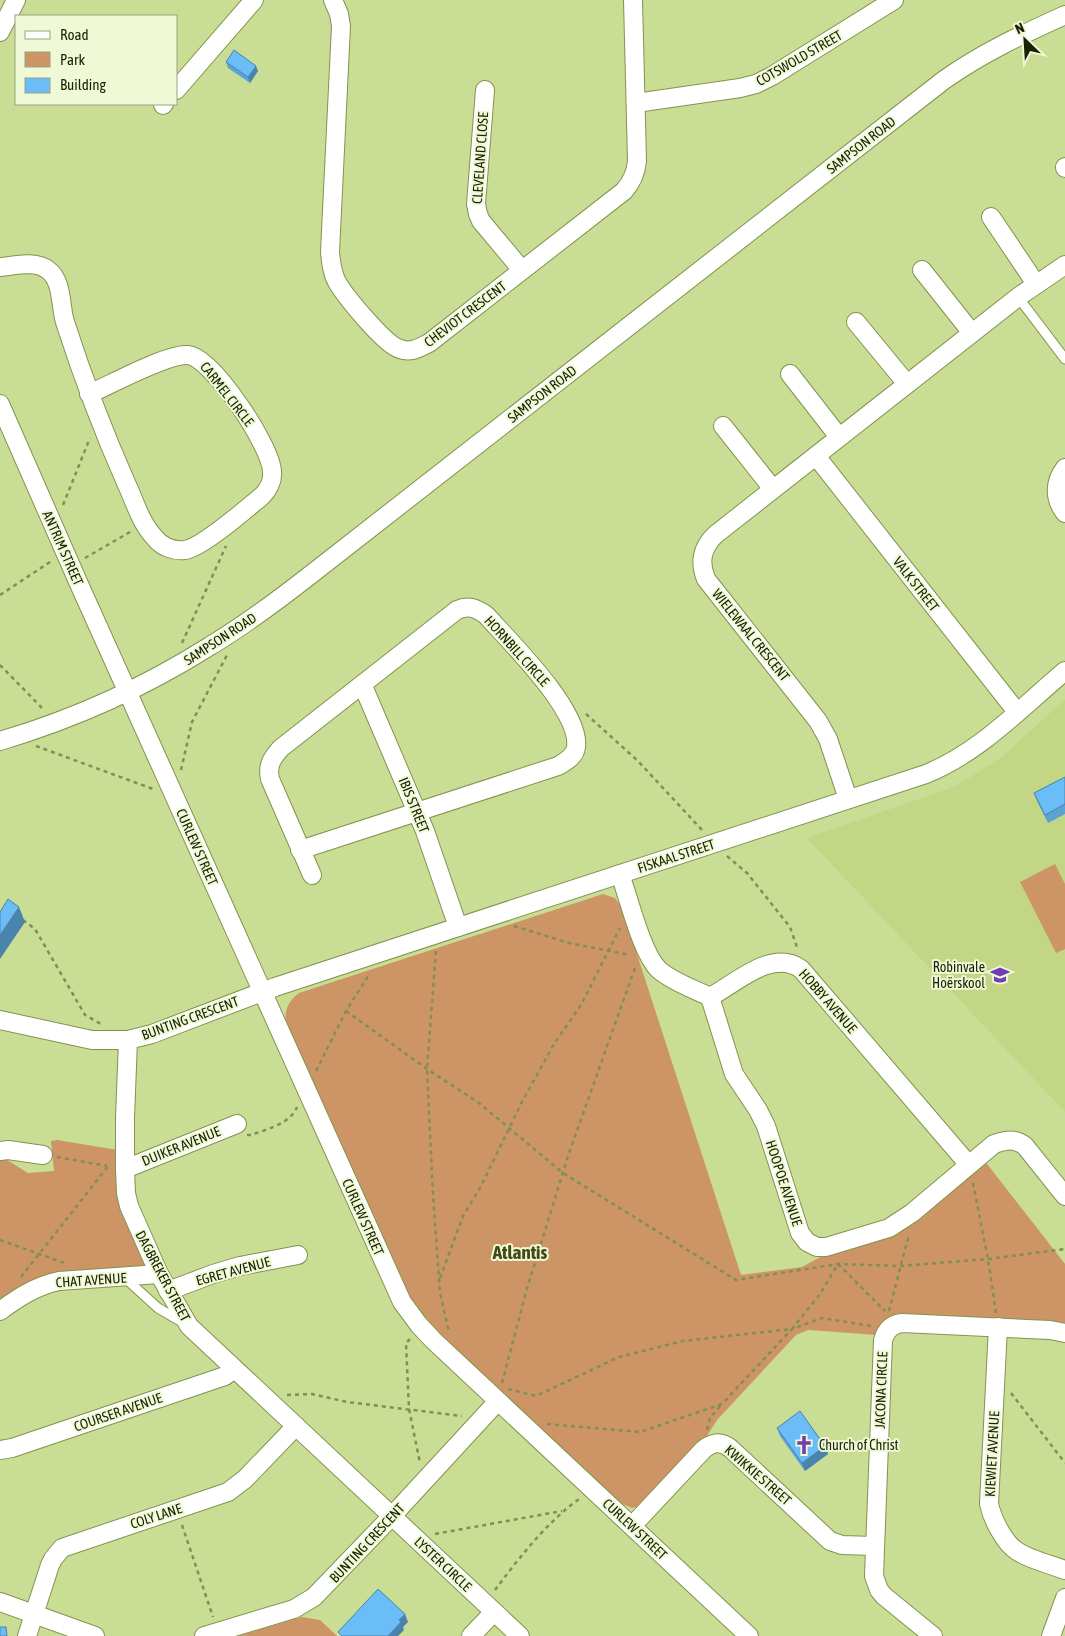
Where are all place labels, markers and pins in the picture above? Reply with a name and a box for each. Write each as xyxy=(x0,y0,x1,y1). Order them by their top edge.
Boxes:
place label: Robinvale Hoërskool xyxy=(932,959,985,991)
school or university icon: Robinvale Hoërskool xyxy=(989,964,1011,986)
church icon: Church of Christ xyxy=(793,1434,815,1456)
place label: Church of Christ xyxy=(819,1437,899,1453)

